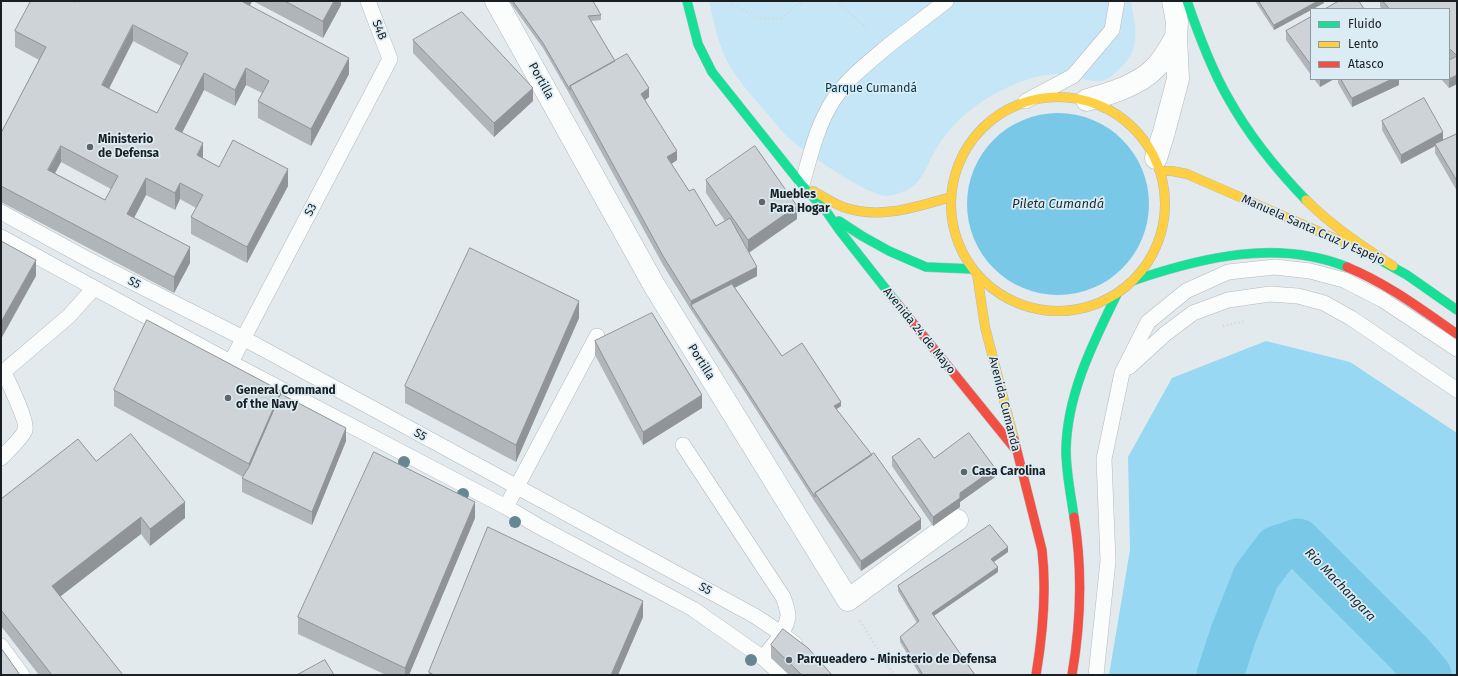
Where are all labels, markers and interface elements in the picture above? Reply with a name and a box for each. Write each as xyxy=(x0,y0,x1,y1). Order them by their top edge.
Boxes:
legend xyxy=(1310,8,1450,80)
text: Fluido xyxy=(1348,17,1382,31)
street label: S4B xyxy=(369,18,389,42)
text: Lento xyxy=(1348,37,1378,51)
text: Atasco xyxy=(1348,57,1384,71)
street label: Portilla xyxy=(525,60,557,102)
park label: Parque Cumandá xyxy=(825,82,917,96)
place label: Ministerio de Defensa xyxy=(98,133,159,161)
marker: Ministerio de Defensa xyxy=(85,142,95,152)
place label: Muebles Para Hogar xyxy=(770,188,830,216)
street label: Manuela Santa Cruz y Espejo xyxy=(1239,192,1387,268)
water label: Pileta Cumandá xyxy=(1012,196,1104,212)
marker: Muebles Para Hogar xyxy=(757,197,767,207)
street label: S3 xyxy=(302,201,320,219)
street label: S5 xyxy=(125,274,143,292)
street label: Avenida 24 de Mayo xyxy=(880,285,958,377)
street label: Portilla xyxy=(684,341,718,383)
street label: Avenida Cumanda xyxy=(985,355,1023,453)
place label: General Command of the Navy xyxy=(236,384,336,412)
marker: General Command of the Navy xyxy=(223,393,233,403)
street label: S5 xyxy=(411,426,429,444)
place label: Casa Carolina xyxy=(972,465,1046,479)
marker: Casa Carolina xyxy=(959,467,969,477)
water label: Rio Machangara xyxy=(1301,545,1379,625)
street label: S5 xyxy=(696,580,714,598)
place label: Parqueadero - Ministerio de Defensa xyxy=(797,653,997,667)
marker: Parqueadero - Ministerio de Defensa xyxy=(784,655,794,665)

